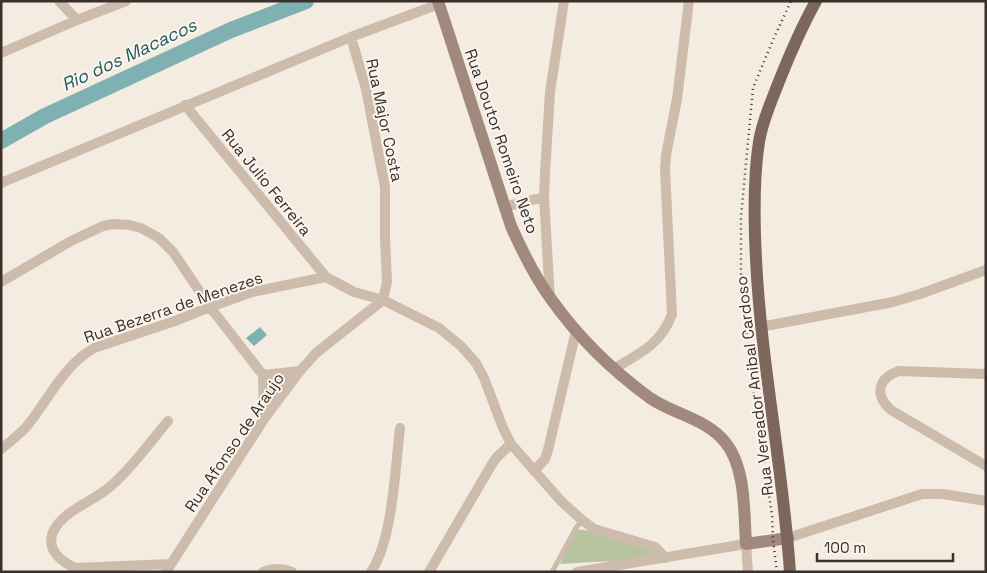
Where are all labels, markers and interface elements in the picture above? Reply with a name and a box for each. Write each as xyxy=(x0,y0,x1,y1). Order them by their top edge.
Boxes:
water label: Rio dos Macacos xyxy=(58,13,200,96)
street label: Rua Doutor Romeiro Neto xyxy=(460,46,543,236)
street label: Rua Major Costa xyxy=(361,57,408,183)
street label: Rua Julio Ferreira xyxy=(217,124,316,240)
street label: Rua Bezerra de Menezes xyxy=(81,267,265,348)
street label: Rua Vereador Anibal Cardoso xyxy=(731,275,778,497)
street label: Rua Afonso de Araujo xyxy=(180,369,289,516)
scale bar xyxy=(817,530,953,562)
text: 100 m xyxy=(824,538,866,557)

